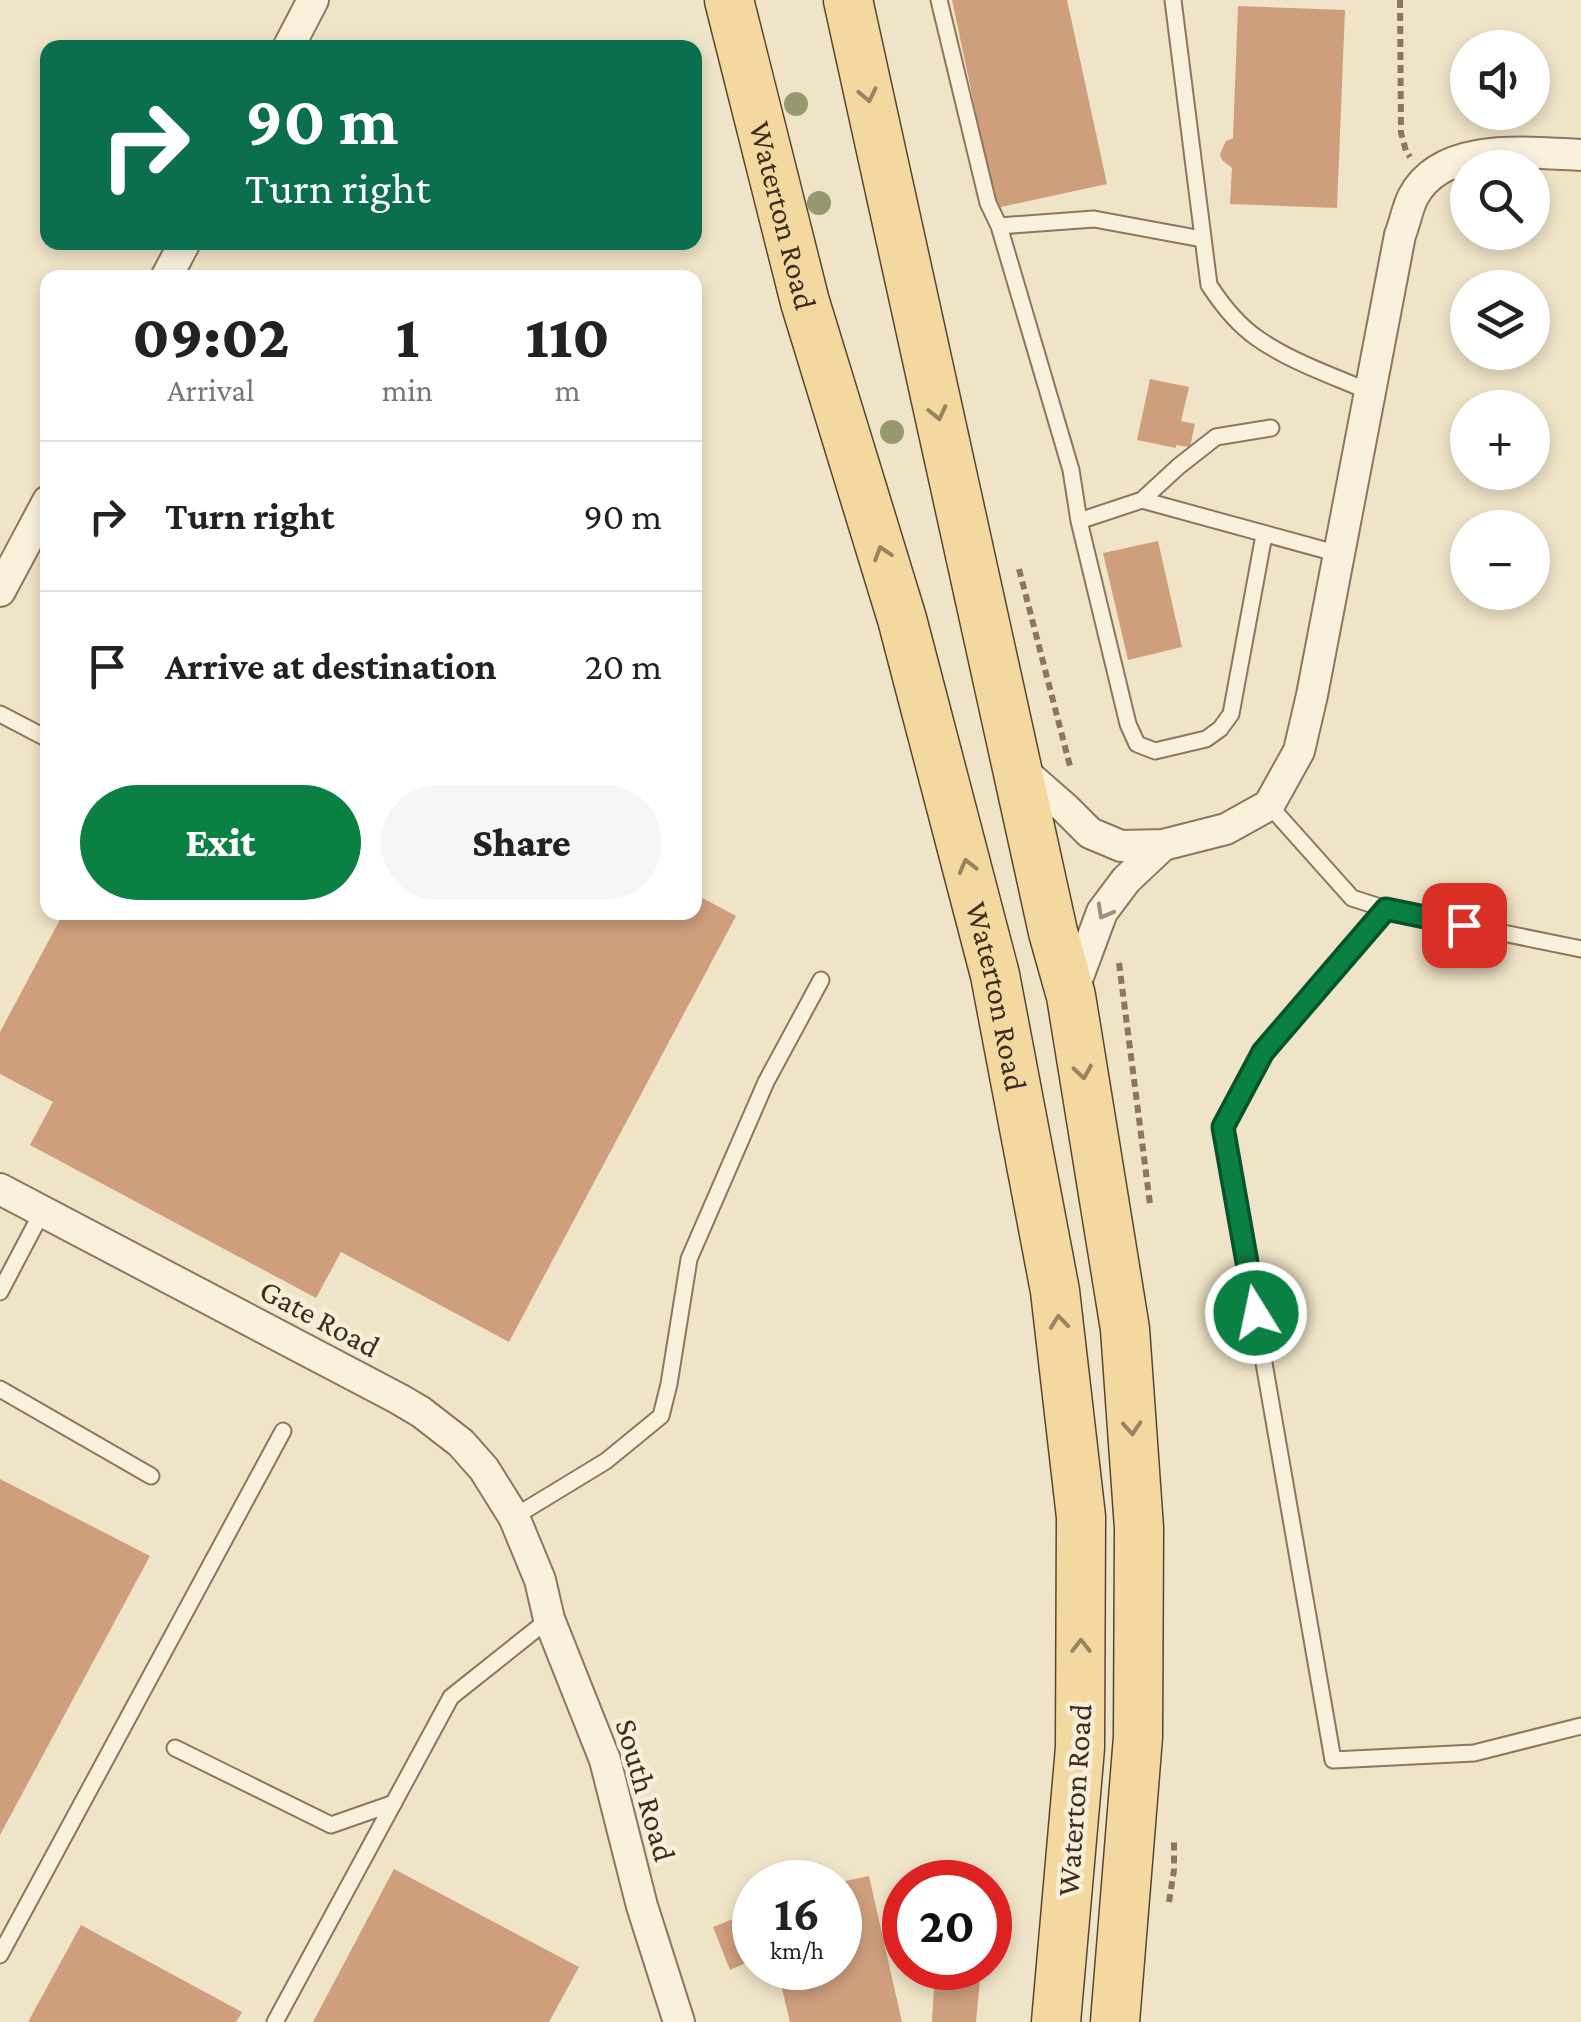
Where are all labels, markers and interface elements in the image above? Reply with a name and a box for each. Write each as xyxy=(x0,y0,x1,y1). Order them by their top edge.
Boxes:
map controls xyxy=(1450,30,1550,610)
button: sound xyxy=(1450,30,1550,130)
icon: right xyxy=(80,80,210,210)
text: 90 m xyxy=(245,81,398,159)
one-way arrow xyxy=(857,86,878,103)
street label: Waterton Road xyxy=(742,117,824,313)
button: search xyxy=(1450,150,1550,250)
text: Turn right xyxy=(245,163,430,213)
button: layers xyxy=(1450,270,1550,370)
text: 09:02 xyxy=(132,303,289,370)
text: 1 xyxy=(396,303,419,370)
text: 110 xyxy=(525,303,610,370)
text: Arrival xyxy=(167,372,254,408)
text: min xyxy=(382,372,433,408)
text: m xyxy=(555,372,580,408)
button: + xyxy=(1450,390,1550,490)
one-way arrow xyxy=(926,404,947,421)
icon: right xyxy=(80,489,135,544)
text: Turn right xyxy=(165,495,334,537)
text: 90 m xyxy=(584,495,662,537)
button: − xyxy=(1450,510,1550,610)
one-way arrow xyxy=(873,545,894,562)
icon: arrive xyxy=(80,639,135,694)
text: Arrive at destination xyxy=(165,645,497,687)
text: 20 m xyxy=(585,645,662,687)
button: Exit xyxy=(80,785,361,900)
button: Share xyxy=(381,785,662,900)
one-way arrow xyxy=(957,858,978,875)
pin xyxy=(1422,883,1507,968)
street label: Waterton Road xyxy=(959,898,1035,1094)
icon: arrive xyxy=(1437,898,1492,953)
one-way arrow xyxy=(1097,902,1117,920)
one-way arrow xyxy=(1072,1063,1093,1080)
position arrow xyxy=(1204,1261,1308,1365)
street label: Gate Road xyxy=(254,1272,386,1365)
one-way arrow xyxy=(1049,1313,1070,1329)
one-way arrow xyxy=(1121,1421,1142,1437)
one-way arrow xyxy=(1070,1637,1092,1652)
street label: Waterton Road xyxy=(1049,1702,1099,1897)
street label: South Road xyxy=(609,1715,684,1866)
speed limit sign: 20 xyxy=(882,1860,1012,1990)
text: 16 xyxy=(774,1885,820,1941)
text: km/h xyxy=(770,1937,824,1964)

